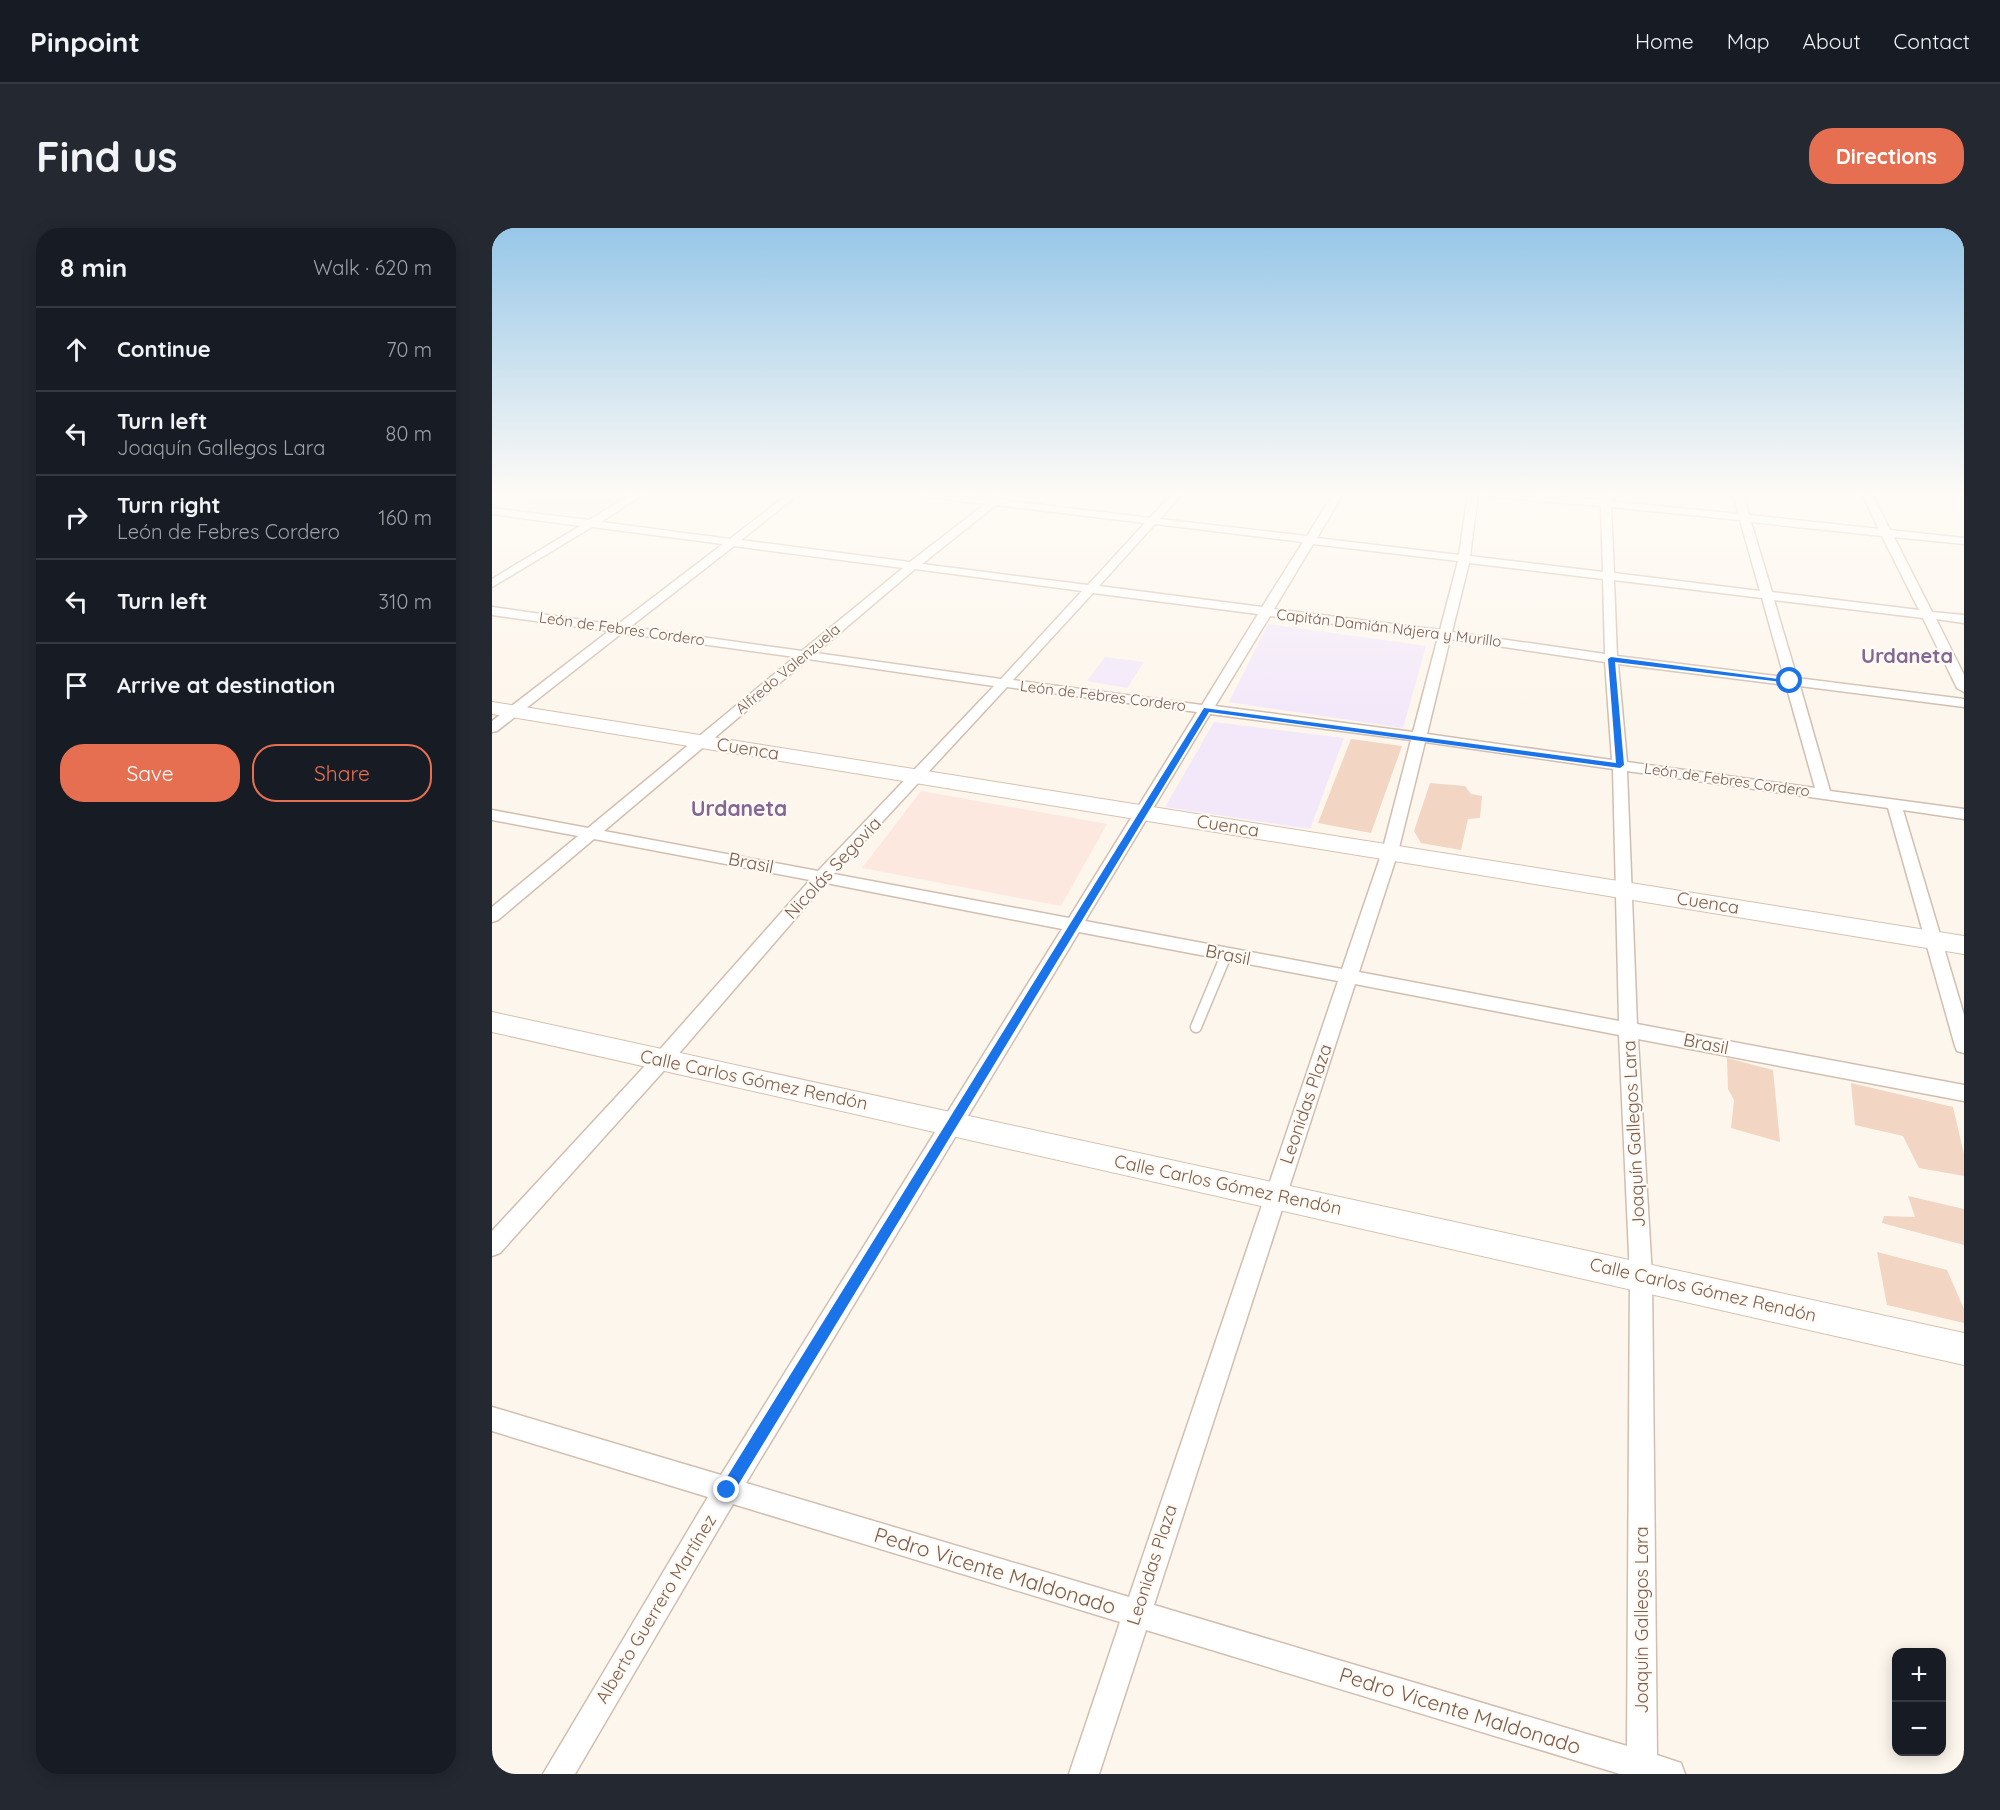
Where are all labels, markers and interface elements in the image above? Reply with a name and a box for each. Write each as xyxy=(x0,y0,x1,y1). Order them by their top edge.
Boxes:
text: Pinpoint xyxy=(30,24,140,59)
text: Home xyxy=(1635,28,1694,54)
text: Map xyxy=(1727,28,1770,54)
text: About xyxy=(1803,28,1861,54)
text: Contact xyxy=(1894,28,1970,54)
button: Directions xyxy=(1809,128,1964,184)
text: Find us xyxy=(36,130,178,183)
text: 8 min xyxy=(60,251,127,284)
text: Walk · 620 m xyxy=(313,255,432,280)
icon: ahead xyxy=(60,333,93,366)
text: Continue xyxy=(117,335,211,363)
text: 70 m xyxy=(386,337,432,362)
text: Turn left xyxy=(117,407,207,435)
icon: left xyxy=(60,417,93,450)
text: 80 m xyxy=(386,421,432,446)
text: Joaquín Gallegos Lara xyxy=(117,435,325,460)
text: Turn right xyxy=(117,491,221,519)
icon: right xyxy=(60,501,93,534)
text: 160 m xyxy=(378,505,432,530)
text: León de Febres Cordero xyxy=(117,519,340,544)
icon: left xyxy=(60,585,93,618)
text: Turn left xyxy=(117,587,207,615)
text: 310 m xyxy=(379,589,432,614)
street label: Capitán Damián Nájera y Murillo xyxy=(1276,604,1503,651)
street label: León de Febres Cordero xyxy=(538,607,706,650)
street label: Alfredo Valenzuela xyxy=(731,619,844,718)
district label: Urdaneta xyxy=(1861,643,1953,668)
route start xyxy=(1776,667,1802,693)
icon: arrive xyxy=(60,669,93,702)
text: Arrive at destination xyxy=(117,671,335,699)
street label: León de Febres Cordero xyxy=(1019,676,1187,715)
street label: Cuenca xyxy=(715,732,781,765)
button: Save xyxy=(60,744,240,802)
button: Share xyxy=(252,744,432,802)
street label: León de Febres Cordero xyxy=(1643,758,1811,801)
district label: Urdaneta xyxy=(691,795,787,821)
street label: Cuenca xyxy=(1195,809,1261,842)
street label: Nicolás Segovia xyxy=(779,812,886,924)
street label: Brasil xyxy=(726,847,776,878)
street label: Cuenca xyxy=(1675,886,1741,919)
street label: Brasil xyxy=(1203,939,1253,970)
street label: Brasil xyxy=(1681,1028,1731,1059)
street label: Joaquín Gallegos Lara xyxy=(1617,1040,1650,1228)
street label: Leonidas Plaza xyxy=(1274,1041,1337,1167)
street label: Calle Carlos Gómez Rendón xyxy=(638,1044,870,1115)
street label: Calle Carlos Gómez Rendón xyxy=(1112,1149,1344,1220)
street label: Calle Carlos Gómez Rendón xyxy=(1588,1252,1819,1327)
route end xyxy=(713,1476,739,1502)
street label: Leonidas Plaza xyxy=(1121,1502,1182,1628)
street label: Alberto Guerrero Martínez xyxy=(590,1510,721,1707)
street label: Pedro Vicente Maldonado xyxy=(871,1521,1119,1619)
street label: Joaquín Gallegos Lara xyxy=(1630,1526,1653,1714)
map controls xyxy=(1892,1648,1946,1756)
button: + xyxy=(1892,1648,1946,1702)
street label: Pedro Vicente Maldonado xyxy=(1336,1661,1584,1759)
button: − xyxy=(1892,1702,1946,1756)

